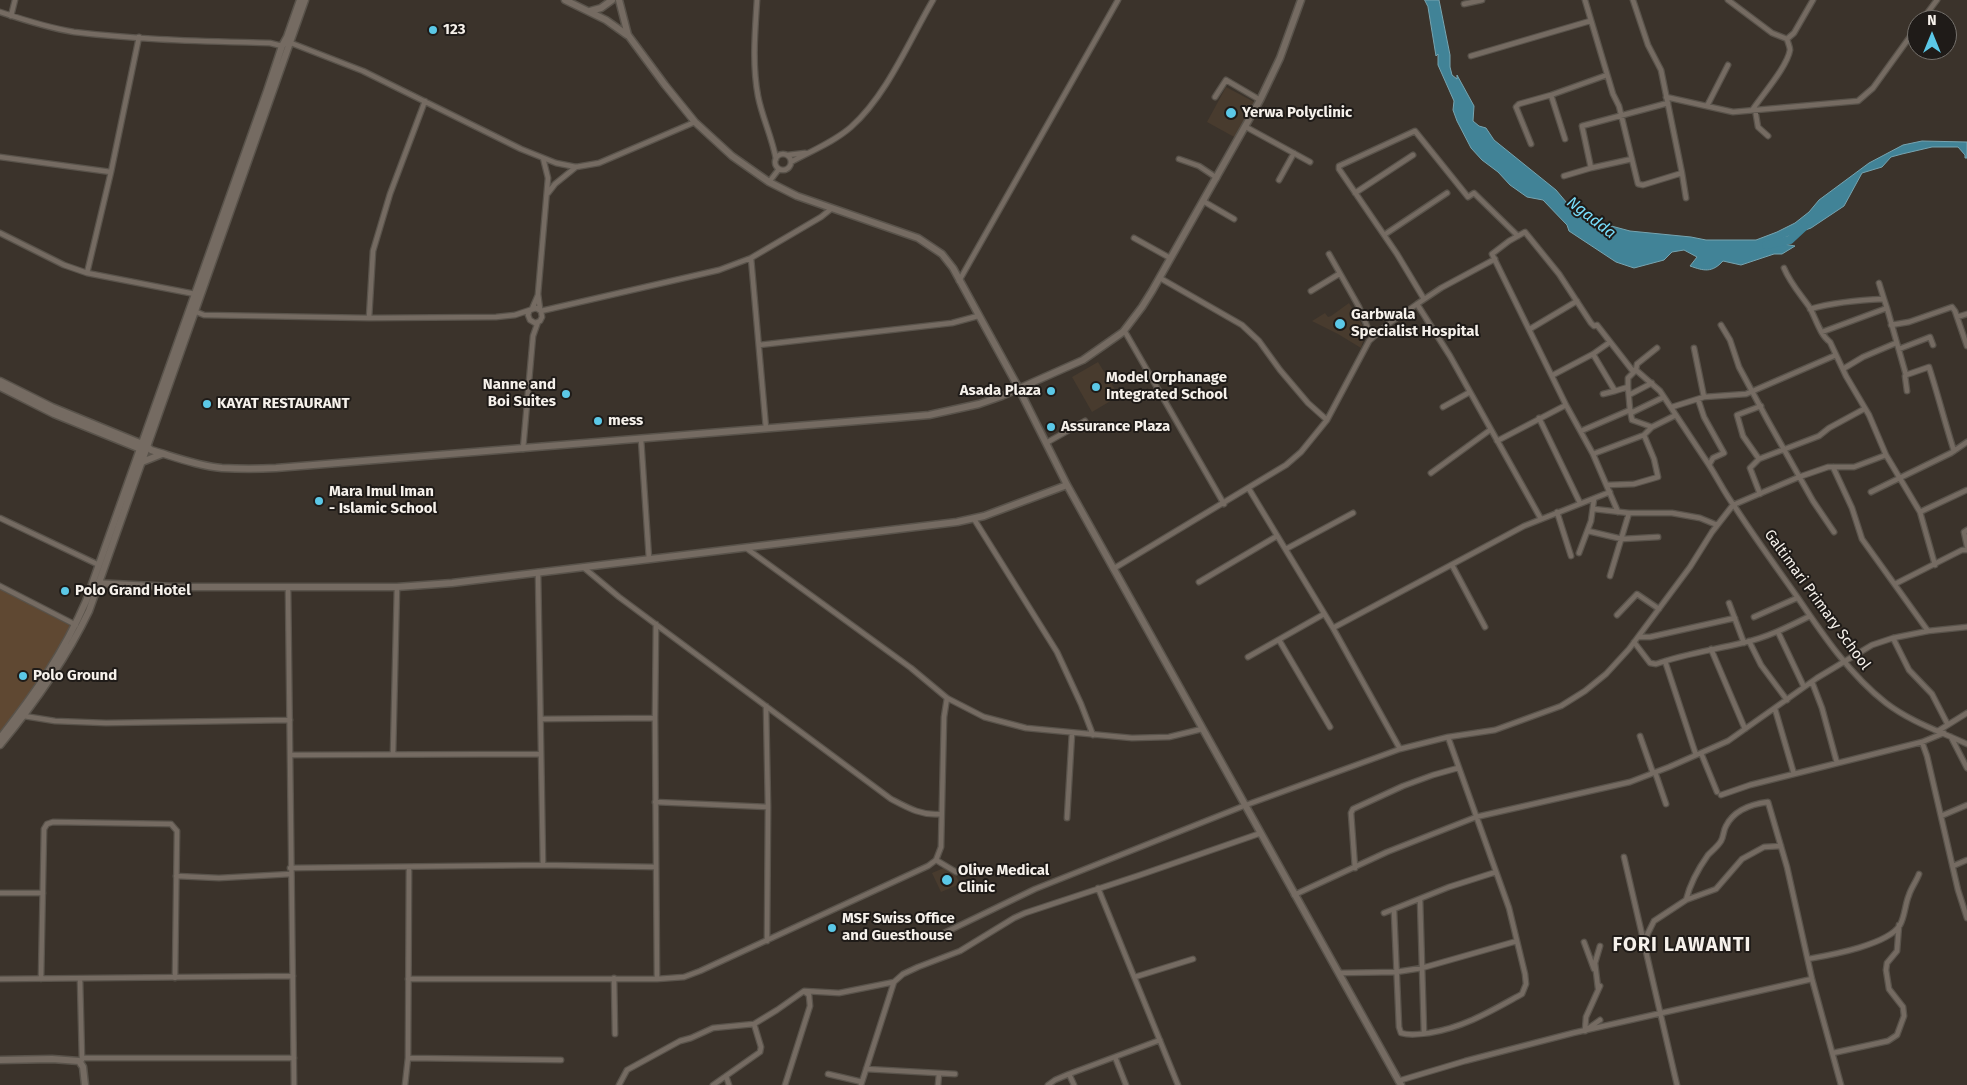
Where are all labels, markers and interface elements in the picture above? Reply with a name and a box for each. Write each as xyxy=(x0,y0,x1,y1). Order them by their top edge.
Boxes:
north arrow xyxy=(1907,10,1957,60)
text: N xyxy=(1927,12,1937,29)
place label: 123 xyxy=(443,21,465,39)
marker: 123 xyxy=(427,24,439,36)
place label: Yerwa Polyclinic xyxy=(1242,104,1352,122)
marker: Yerwa Polyclinic xyxy=(1224,106,1238,120)
water label: Ngadda xyxy=(1563,193,1619,243)
place label: Garbwala Specialist Hospital xyxy=(1351,306,1479,341)
marker: Garbwala Specialist Hospital xyxy=(1333,317,1347,331)
place label: Model Orphanage Integrated School xyxy=(1106,369,1228,404)
place label: Nanne and Boi Suites xyxy=(483,376,556,411)
marker: Model Orphanage Integrated School xyxy=(1090,381,1102,393)
place label: Asada Plaza xyxy=(960,382,1041,400)
marker: Asada Plaza xyxy=(1045,385,1057,397)
marker: Nanne and Boi Suites xyxy=(560,388,572,400)
place label: KAYAT RESTAURANT xyxy=(217,395,350,413)
marker: KAYAT RESTAURANT xyxy=(201,398,213,410)
place label: mess xyxy=(608,412,643,430)
marker: mess xyxy=(592,415,604,427)
place label: Assurance Plaza xyxy=(1061,418,1170,436)
marker: Assurance Plaza xyxy=(1045,421,1057,433)
place label: Mara Imul Iman - Islamic School xyxy=(329,483,437,518)
marker: Mara Imul Iman - Islamic School xyxy=(313,495,325,507)
street label: Galtimari Primary School xyxy=(1760,526,1874,674)
place label: Polo Grand Hotel xyxy=(75,582,191,600)
marker: Polo Grand Hotel xyxy=(59,585,71,597)
place label: Polo Ground xyxy=(33,667,117,685)
marker: Polo Ground xyxy=(17,670,29,682)
place label: Olive Medical Clinic xyxy=(958,862,1049,897)
marker: Olive Medical Clinic xyxy=(940,873,954,887)
place label: MSF Swiss Office and Guesthouse xyxy=(842,910,955,945)
marker: MSF Swiss Office and Guesthouse xyxy=(826,922,838,934)
district label: FORI LAWANTI xyxy=(1611,933,1753,957)

